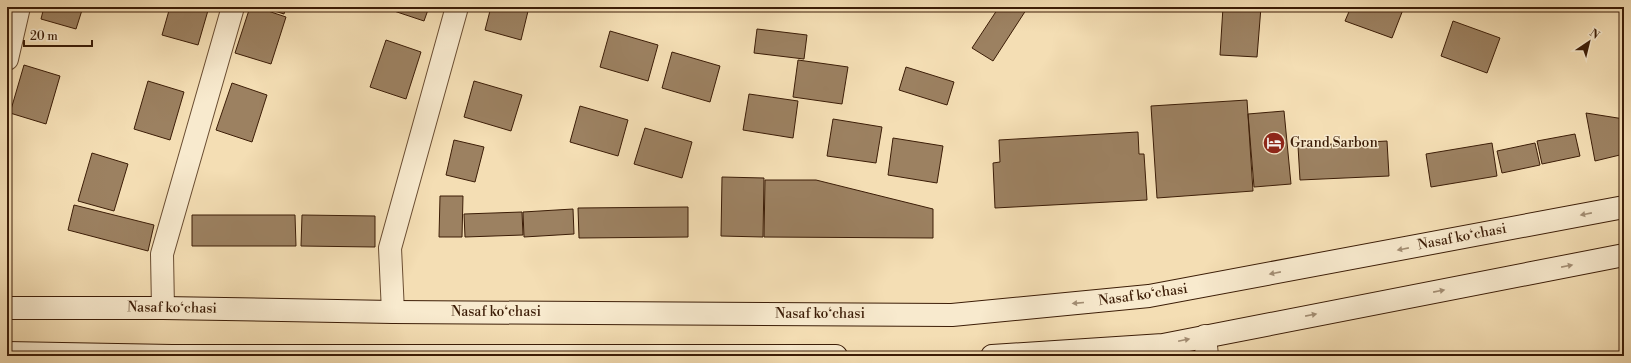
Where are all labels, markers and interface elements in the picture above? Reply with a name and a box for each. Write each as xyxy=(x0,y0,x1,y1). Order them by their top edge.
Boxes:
scale bar xyxy=(24,22,92,48)
north arrow xyxy=(1569,22,1609,62)
text: N xyxy=(1587,26,1602,43)
text: 20 m xyxy=(30,29,58,44)
hotel icon: Grand Sarbon xyxy=(1261,130,1287,156)
place label: Grand Sarbon xyxy=(1290,134,1378,152)
one-way arrow xyxy=(1580,211,1592,217)
street label: Nasaf ko‘chasi xyxy=(1416,219,1508,254)
one-way arrow xyxy=(1397,246,1409,252)
one-way arrow xyxy=(1561,263,1573,269)
one-way arrow xyxy=(1269,270,1281,276)
street label: Nasaf ko‘chasi xyxy=(1097,280,1189,310)
one-way arrow xyxy=(1433,287,1445,293)
street label: Nasaf ko‘chasi xyxy=(127,298,218,318)
one-way arrow xyxy=(1072,299,1084,306)
street label: Nasaf ko‘chasi xyxy=(451,303,541,321)
street label: Nasaf ko‘chasi xyxy=(775,305,865,323)
one-way arrow xyxy=(1305,312,1318,318)
one-way arrow xyxy=(1178,337,1190,343)

